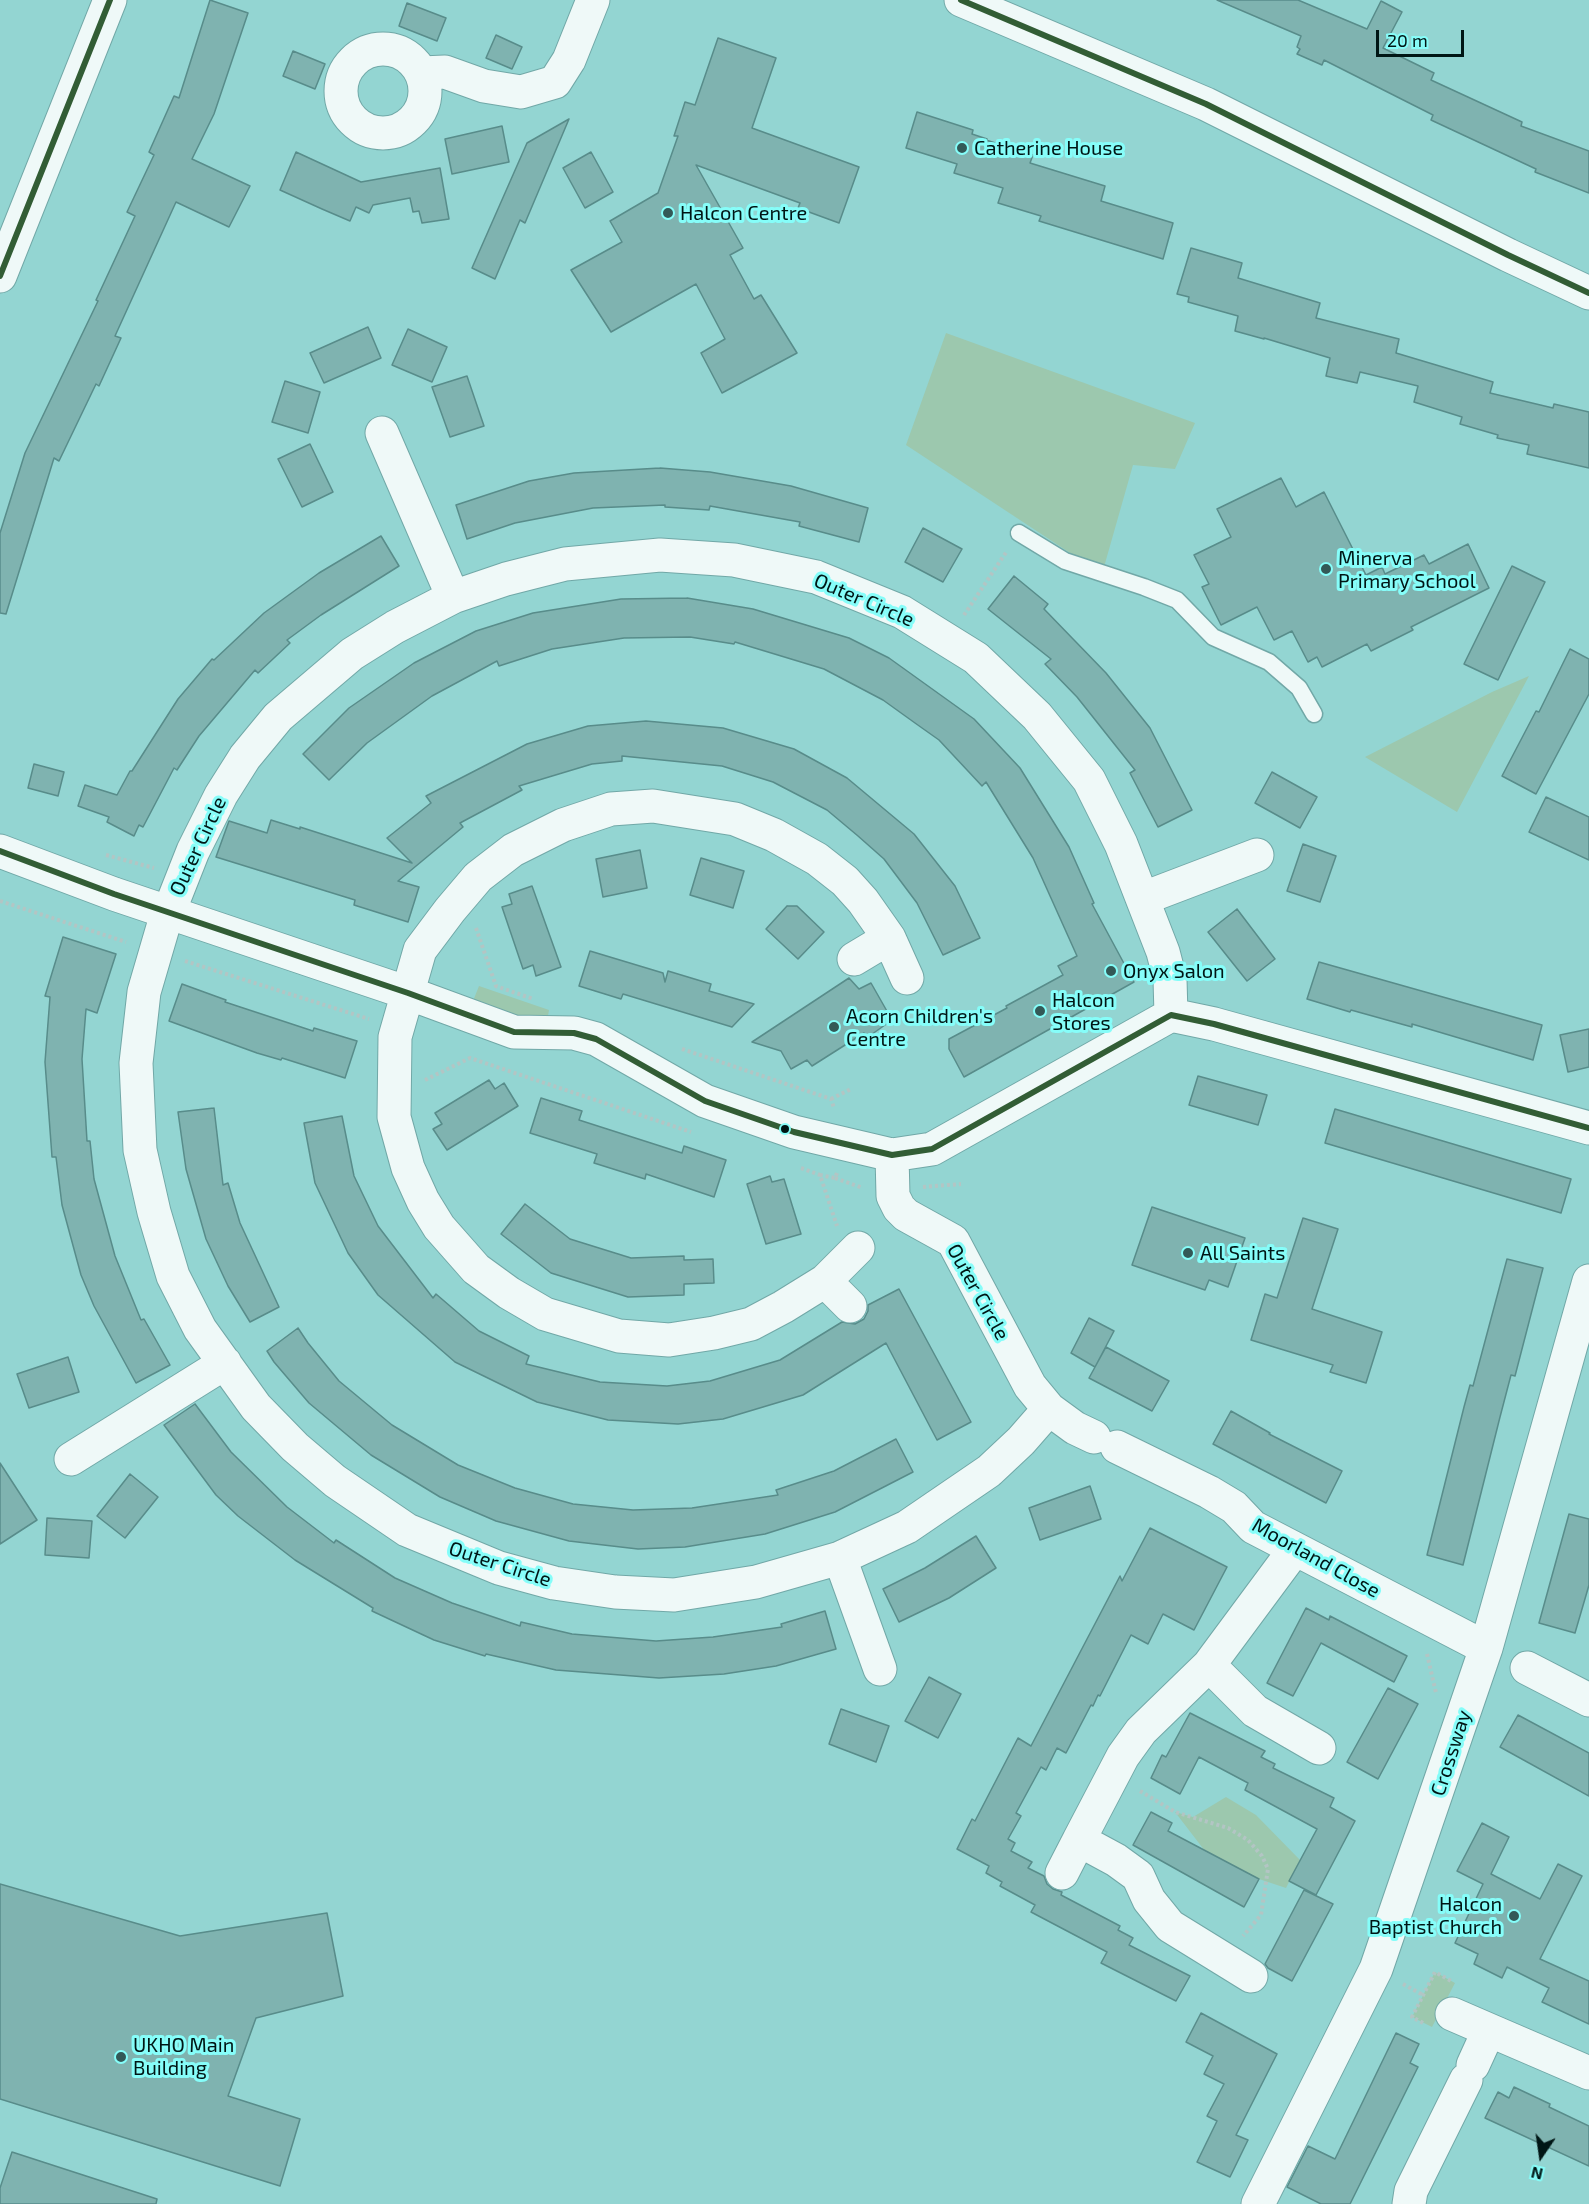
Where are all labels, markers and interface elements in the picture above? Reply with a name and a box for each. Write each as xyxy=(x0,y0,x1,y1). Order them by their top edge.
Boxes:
scale bar xyxy=(1379,18,1468,56)
text: 20 m xyxy=(1387,29,1428,51)
place label: Catherine House xyxy=(974,136,1123,160)
marker: Catherine House xyxy=(955,141,969,155)
place label: Halcon Centre xyxy=(680,201,807,225)
marker: Halcon Centre xyxy=(661,206,675,220)
place label: Minerva Primary School xyxy=(1338,546,1476,593)
marker: Minerva Primary School xyxy=(1319,562,1333,576)
street label: Outer Circle xyxy=(810,568,918,632)
street label: Outer Circle xyxy=(165,793,231,899)
place label: Onyx Salon xyxy=(1123,959,1225,983)
marker: Onyx Salon xyxy=(1104,964,1118,978)
place label: Halcon Stores xyxy=(1052,988,1115,1035)
place label: Acorn Children's Centre xyxy=(846,1004,993,1051)
marker: Halcon Stores xyxy=(1033,1004,1047,1018)
marker: Acorn Children's Centre xyxy=(827,1020,841,1034)
unlabelled marker xyxy=(779,1123,791,1135)
street label: Outer Circle xyxy=(942,1240,1014,1344)
place label: All Saints xyxy=(1200,1241,1285,1265)
marker: All Saints xyxy=(1181,1246,1195,1260)
street label: Moorland Close xyxy=(1248,1513,1384,1603)
street label: Outer Circle xyxy=(446,1536,554,1592)
street label: Crossway xyxy=(1426,1707,1476,1799)
place label: Halcon Baptist Church xyxy=(1369,1892,1502,1939)
marker: Halcon Baptist Church xyxy=(1507,1909,1521,1923)
place label: UKHO Main Building xyxy=(133,2033,234,2080)
marker: UKHO Main Building xyxy=(114,2050,128,2064)
north arrow xyxy=(1511,2126,1571,2186)
text: N xyxy=(1529,2163,1545,2185)

